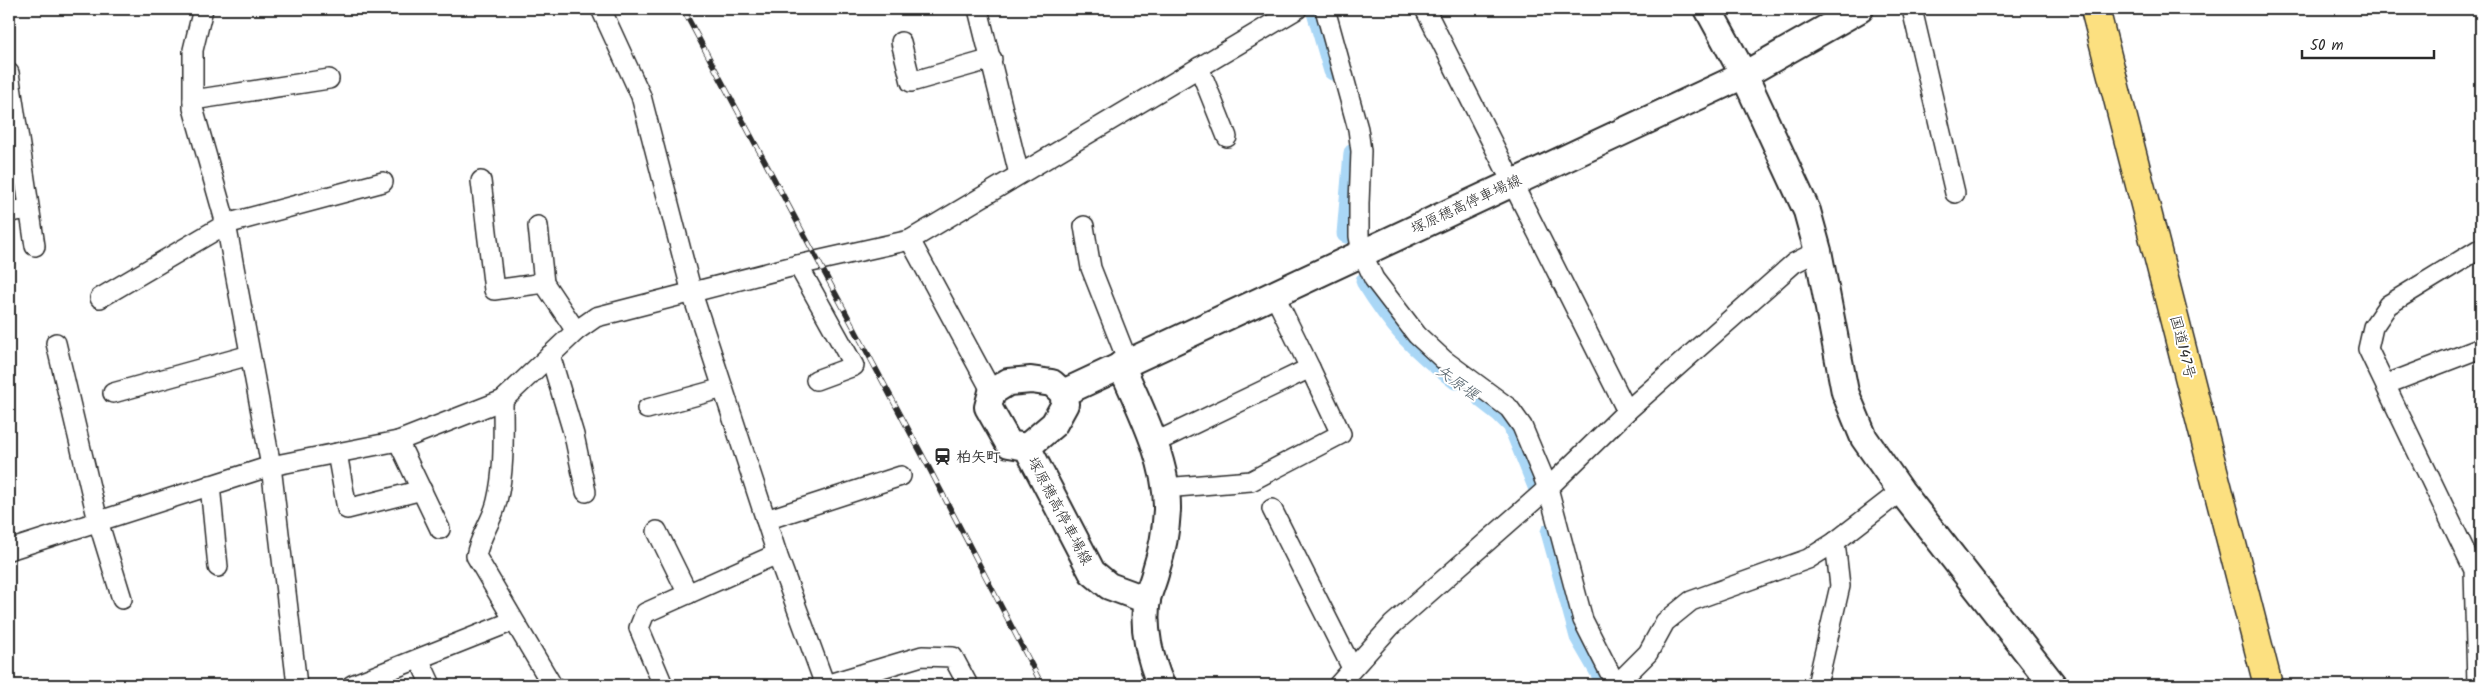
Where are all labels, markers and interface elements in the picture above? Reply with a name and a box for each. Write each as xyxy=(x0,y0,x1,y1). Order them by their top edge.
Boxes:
scale bar xyxy=(2302,28,2435,60)
text: 50 m xyxy=(2310,34,2344,58)
street label: 塚原穂高停車場線 xyxy=(1407,169,1526,241)
street label: 国道147号 xyxy=(2163,313,2202,382)
water label: 矢原堰 xyxy=(1430,359,1485,409)
place label: 柏矢町 xyxy=(956,446,1001,470)
station icon: 柏矢町 xyxy=(932,447,952,467)
street label: 塚原穂高停車場線 xyxy=(1020,453,1098,570)

